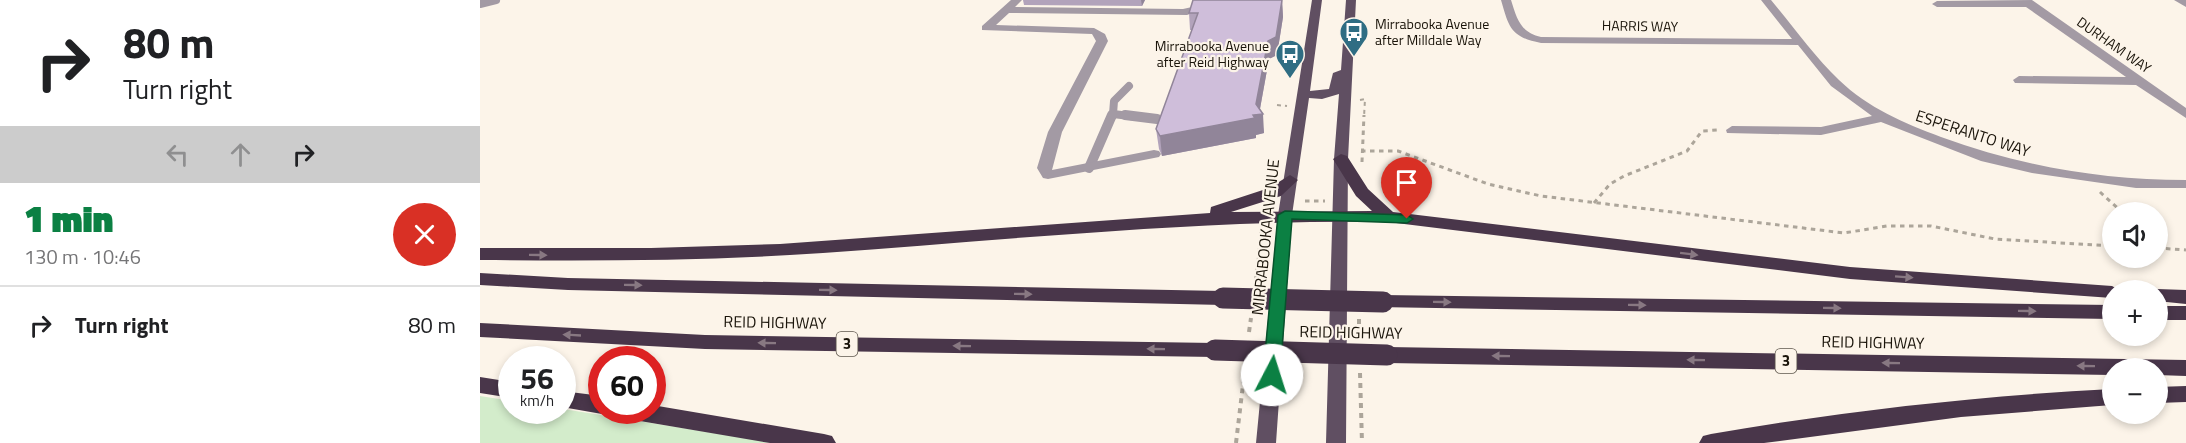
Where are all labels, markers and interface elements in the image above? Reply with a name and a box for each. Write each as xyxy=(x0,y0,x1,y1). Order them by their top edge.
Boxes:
text: 80 m xyxy=(123,10,215,74)
street label: DURHAM WAY xyxy=(2073,11,2156,78)
place label: Mirrabooka Avenue after Milldale Way xyxy=(1375,13,1489,50)
street label: HARRIS WAY xyxy=(1602,14,1679,37)
bus stop icon: Mirrabooka Avenue after Milldale Way xyxy=(1338,16,1370,58)
icon: right xyxy=(24,24,102,102)
place label: Mirrabooka Avenue after Reid Highway xyxy=(1155,35,1269,72)
bus stop icon: Mirrabooka Avenue after Reid Highway xyxy=(1274,38,1306,80)
text: Turn right xyxy=(123,68,232,109)
street label: ESPERANTO WAY xyxy=(1913,103,2034,163)
icon: left xyxy=(161,138,194,171)
icon: ahead xyxy=(224,138,257,171)
icon: right xyxy=(287,138,320,171)
pin xyxy=(1381,157,1432,219)
street label: MIRRABOOKA AVENUE xyxy=(1245,158,1285,316)
icon: arrive xyxy=(1390,166,1423,199)
text: 1 min xyxy=(24,191,113,246)
map controls xyxy=(2102,202,2168,424)
button: sound xyxy=(2102,202,2168,268)
button: close xyxy=(393,203,456,266)
text: 130 m · 10:46 xyxy=(24,241,141,272)
one-way arrow xyxy=(1679,249,1698,259)
one-way arrow xyxy=(529,250,548,260)
one-way arrow xyxy=(1894,272,1913,282)
button: + xyxy=(2102,280,2168,346)
one-way arrow xyxy=(623,281,642,290)
one-way arrow xyxy=(818,285,837,294)
one-way arrow xyxy=(1013,289,1032,299)
one-way arrow xyxy=(1432,297,1451,307)
one-way arrow xyxy=(1627,300,1646,310)
one-way arrow xyxy=(1822,303,1841,313)
one-way arrow xyxy=(2017,306,2036,316)
text: Turn right xyxy=(75,308,169,342)
text: 80 m xyxy=(408,308,456,342)
icon: right xyxy=(24,309,57,342)
street label: REID HIGHWAY xyxy=(723,309,827,335)
street label: REID HIGHWAY xyxy=(1299,319,1403,345)
street label: REID HIGHWAY xyxy=(1821,329,1925,355)
one-way arrow xyxy=(562,330,581,339)
road number: 3 xyxy=(836,332,858,356)
one-way arrow xyxy=(757,338,776,347)
one-way arrow xyxy=(952,341,971,351)
position arrow xyxy=(1240,343,1304,407)
one-way arrow xyxy=(1147,344,1166,354)
speed limit sign: 60 xyxy=(588,346,666,424)
road number: 3 xyxy=(1776,349,1796,373)
one-way arrow xyxy=(1491,352,1510,361)
text: 56 xyxy=(520,355,554,401)
one-way arrow xyxy=(1686,355,1705,364)
one-way arrow xyxy=(1881,358,1900,368)
button: − xyxy=(2102,358,2168,424)
one-way arrow xyxy=(2076,362,2095,371)
text: km/h xyxy=(520,389,554,412)

